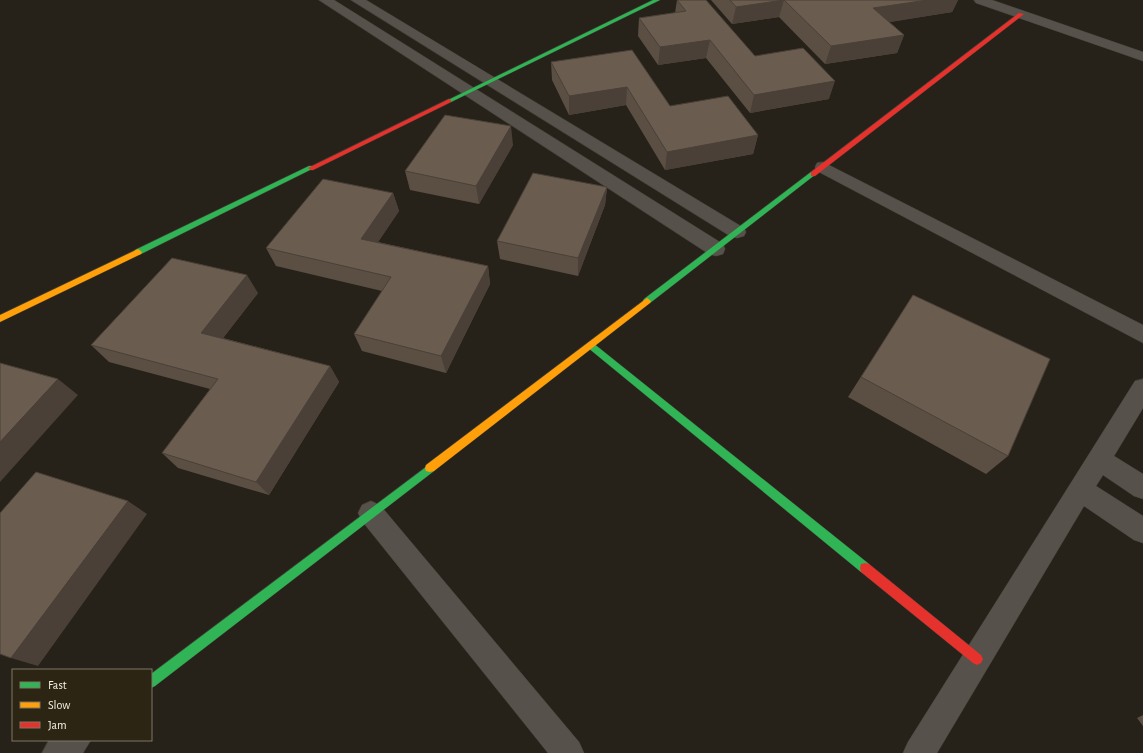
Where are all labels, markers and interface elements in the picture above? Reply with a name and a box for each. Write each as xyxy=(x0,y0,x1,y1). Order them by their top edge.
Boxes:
legend xyxy=(12,669,152,741)
text: Fast xyxy=(48,679,67,691)
text: Slow xyxy=(48,699,70,711)
text: Jam xyxy=(48,719,67,731)

